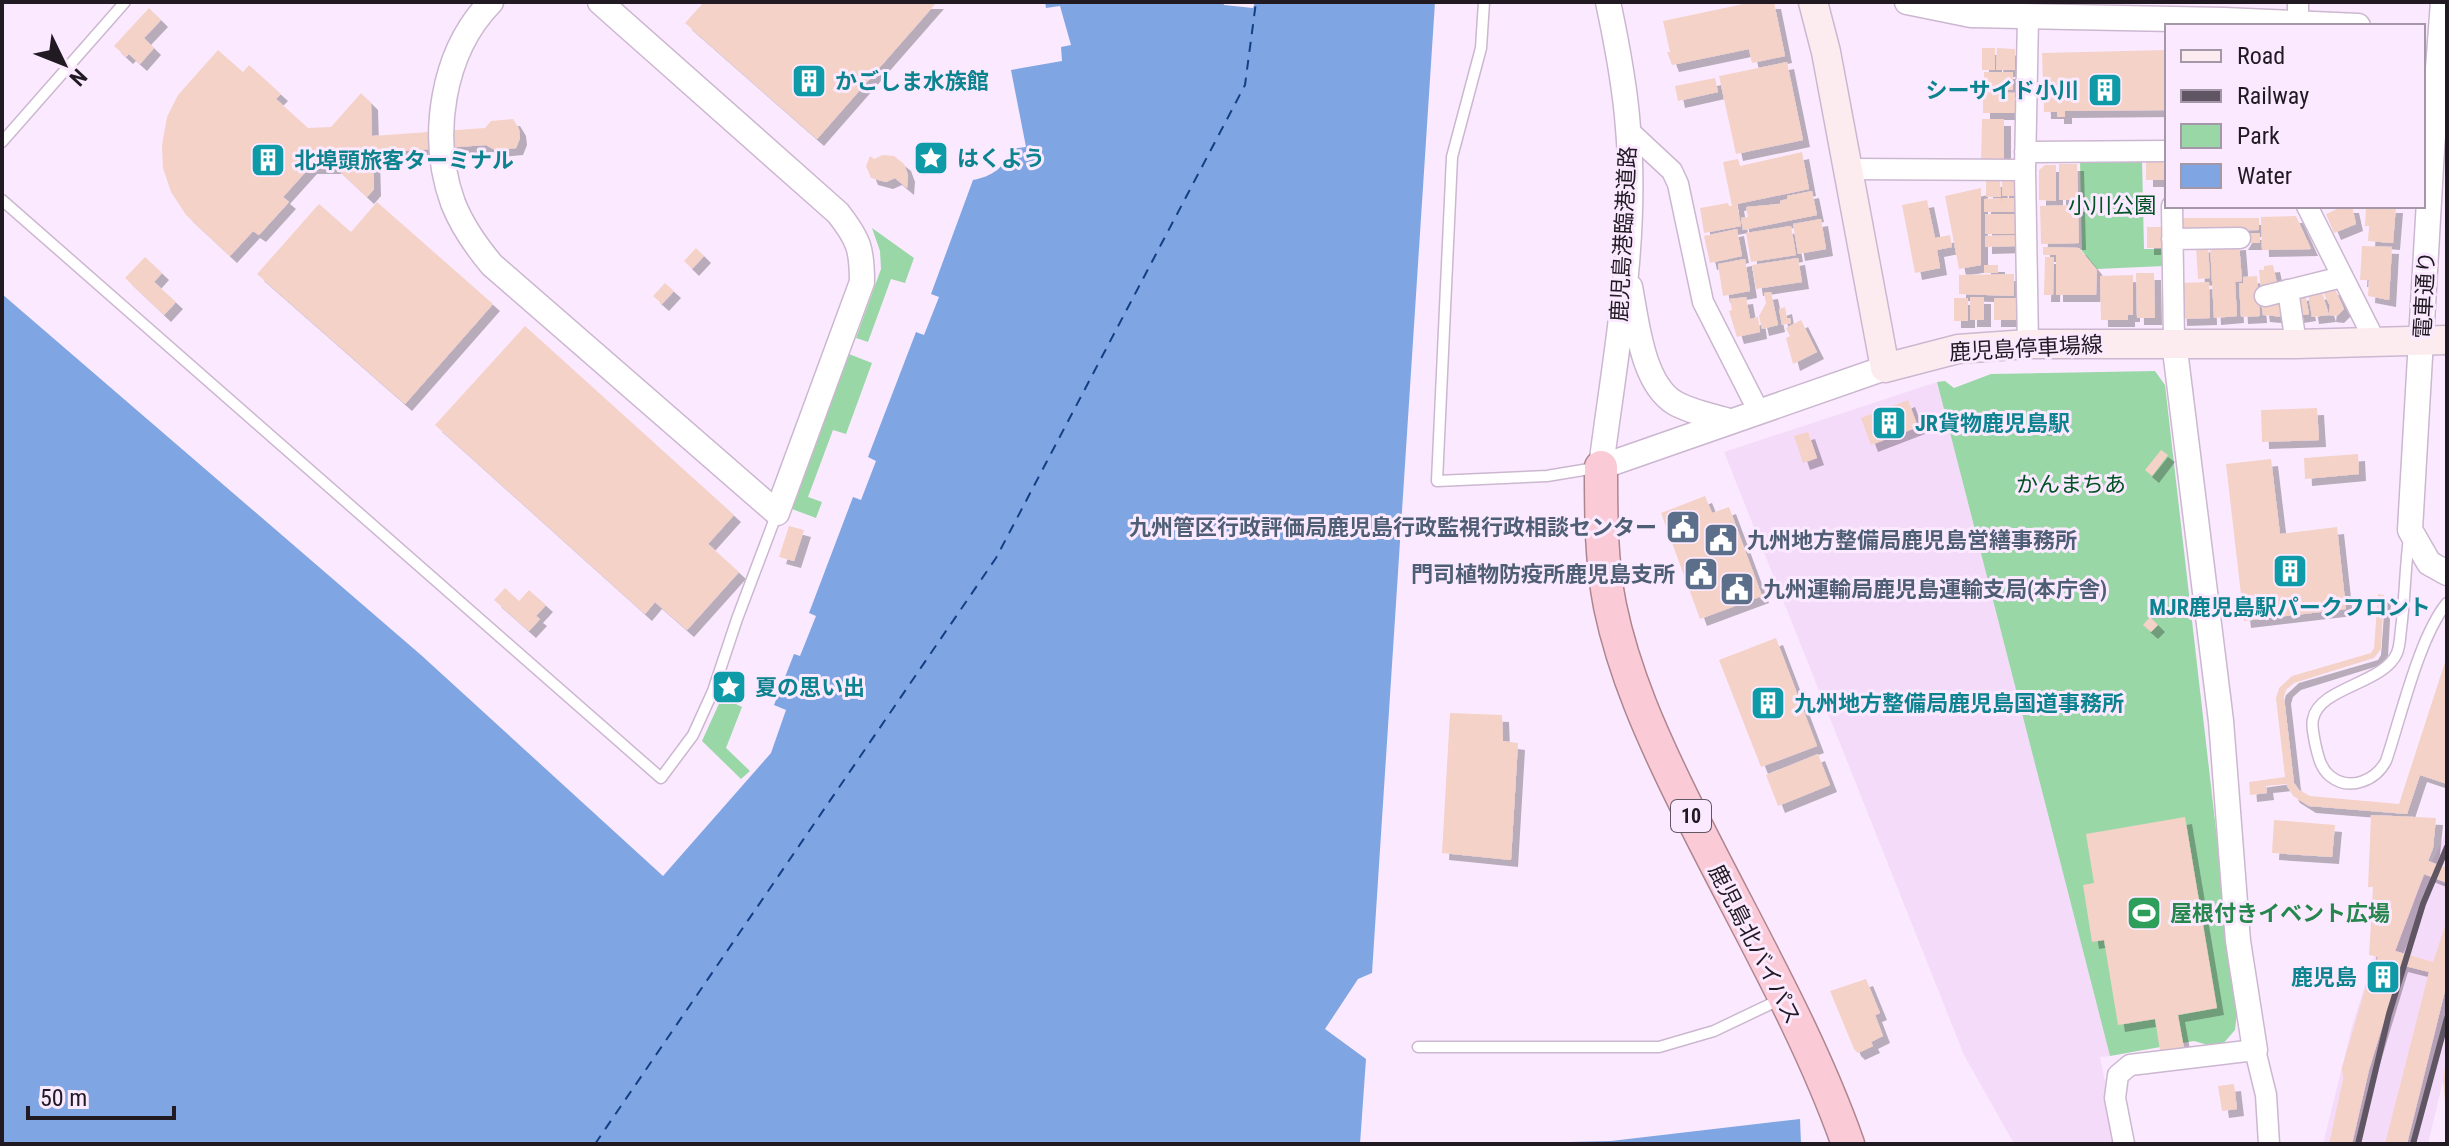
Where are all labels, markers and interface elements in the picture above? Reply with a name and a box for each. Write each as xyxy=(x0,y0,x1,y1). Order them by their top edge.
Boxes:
north arrow xyxy=(24,24,104,104)
legend xyxy=(2165,24,2425,208)
text: Road xyxy=(2237,42,2285,70)
building icon: かごしま水族館 xyxy=(790,62,828,100)
text: N xyxy=(65,64,92,91)
place label: かごしま水族館 xyxy=(835,69,989,94)
building icon: シーサイド小川 xyxy=(2086,71,2124,109)
place label: シーサイド小川 xyxy=(1925,78,2079,103)
text: Railway xyxy=(2237,82,2309,110)
text: Park xyxy=(2237,122,2280,150)
place icon: はくよう xyxy=(912,139,950,177)
building icon: 北埠頭旅客ターミナル xyxy=(249,141,287,179)
street label: 鹿児島港臨港道路 xyxy=(1606,145,1641,323)
place label: はくよう xyxy=(957,146,1045,171)
place label: 北埠頭旅客ターミナル xyxy=(294,148,514,173)
text: Water xyxy=(2237,162,2292,190)
park label: 小川公園 xyxy=(2068,193,2156,218)
street label: 電車通り xyxy=(2410,250,2439,340)
street label: 鹿児島停車場線 xyxy=(1948,332,2104,365)
building icon: JR貨物鹿児島駅 xyxy=(1870,404,1908,442)
place label: JR貨物鹿児島駅 xyxy=(1915,411,2070,436)
park label: かんまちあ xyxy=(2016,472,2126,497)
public building icon: 九州管区行政評価局鹿児島行政監視行政相談センター xyxy=(1664,508,1702,546)
place label: 九州管区行政評価局鹿児島行政監視行政相談センター xyxy=(1129,515,1657,540)
public building icon: 九州地方整備局鹿児島営繕事務所 xyxy=(1702,521,1740,559)
place label: 九州地方整備局鹿児島営繕事務所 xyxy=(1747,528,2077,553)
building icon: MJR鹿児島駅パークフロント xyxy=(2271,552,2309,590)
public building icon: 門司植物防疫所鹿児島支所 xyxy=(1682,555,1720,593)
place label: 門司植物防疫所鹿児島支所 xyxy=(1411,562,1675,587)
public building icon: 九州運輸局鹿児島運輸支局(本庁舎) xyxy=(1718,570,1756,608)
place label: 九州運輸局鹿児島運輸支局(本庁舎) xyxy=(1763,577,2107,602)
place label: MJR鹿児島駅パークフロント xyxy=(2149,595,2431,620)
place icon: 夏の思い出 xyxy=(710,668,748,706)
place label: 夏の思い出 xyxy=(755,675,865,700)
building icon: 九州地方整備局鹿児島国道事務所 xyxy=(1749,684,1787,722)
place label: 九州地方整備局鹿児島国道事務所 xyxy=(1794,691,2124,716)
road number: 10 xyxy=(1671,800,1711,832)
street label: 鹿児島北バイパス xyxy=(1704,860,1806,1028)
sports icon: 屋根付きイベント広場 xyxy=(2125,894,2163,932)
place label: 屋根付きイベント広場 xyxy=(2170,901,2390,926)
building icon: 鹿児島 xyxy=(2364,958,2402,996)
place label: 鹿児島 xyxy=(2291,965,2357,990)
scale bar xyxy=(28,1070,174,1120)
text: 50 m xyxy=(40,1084,87,1112)

